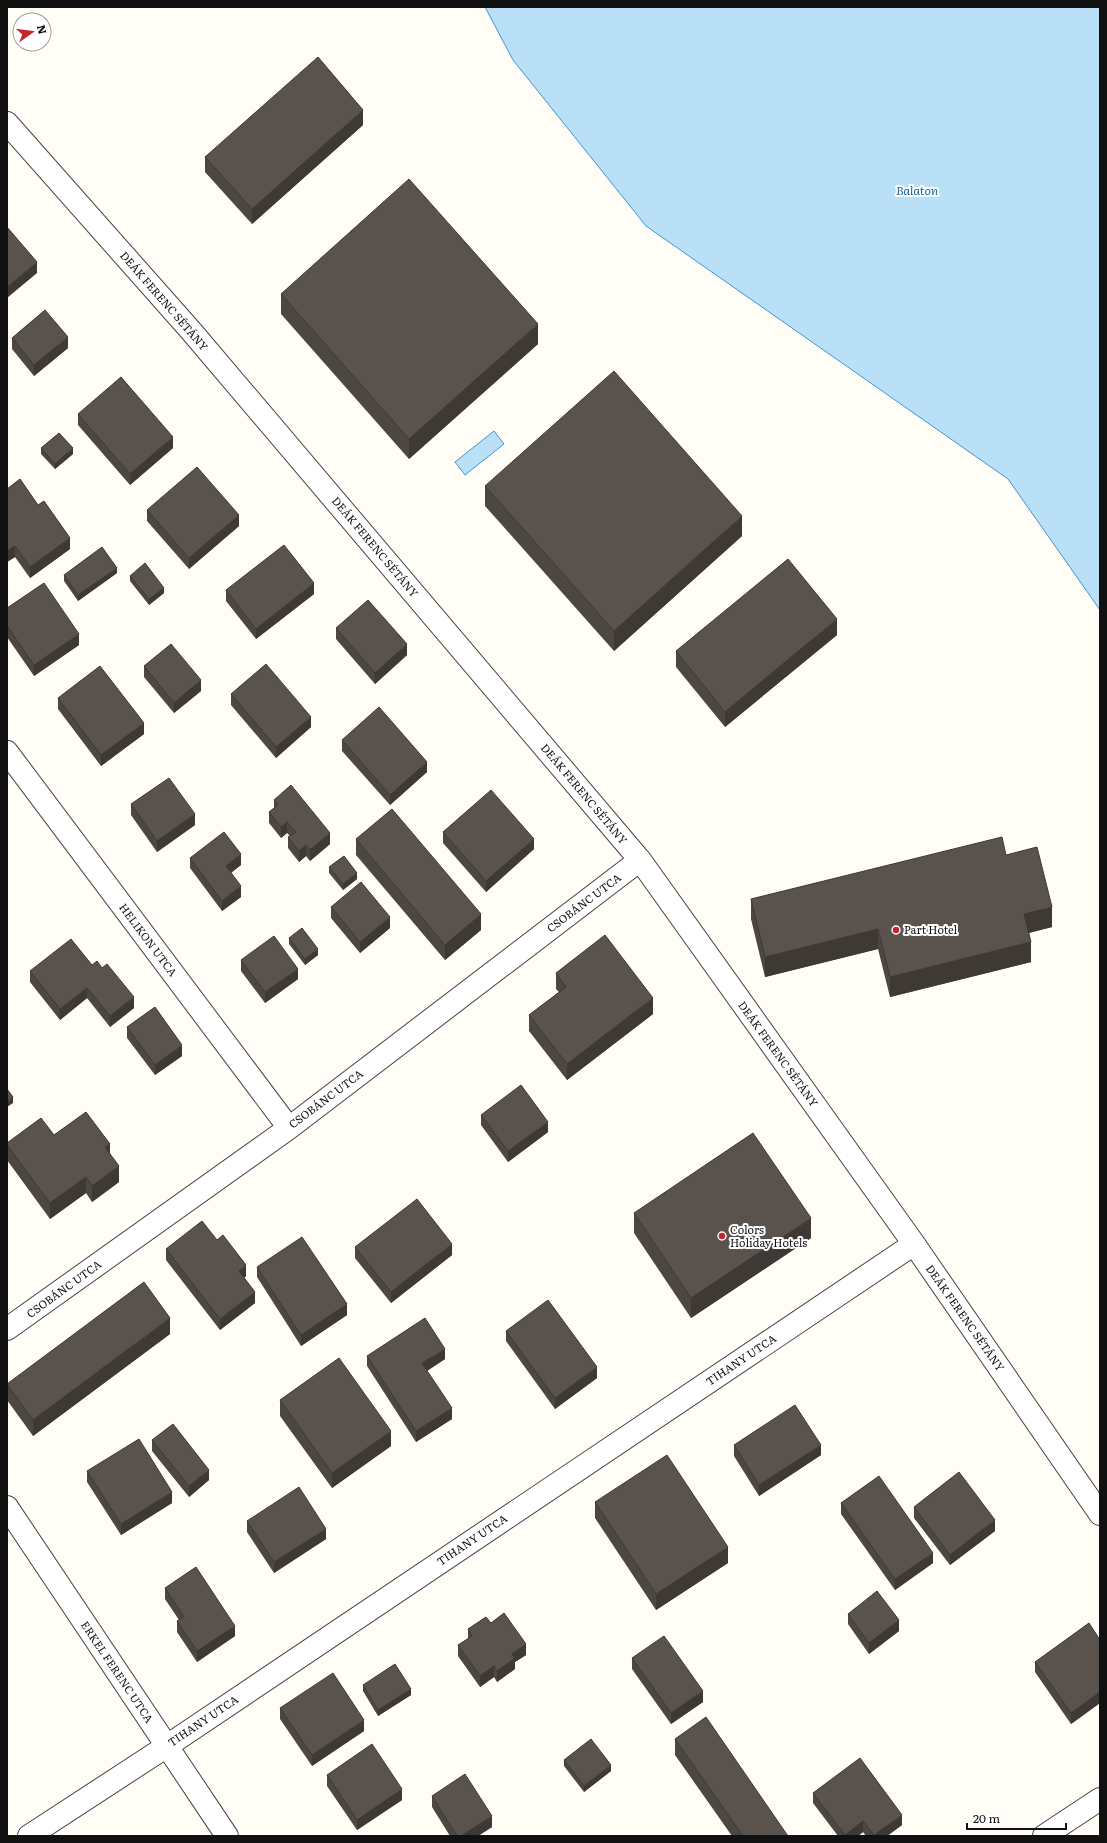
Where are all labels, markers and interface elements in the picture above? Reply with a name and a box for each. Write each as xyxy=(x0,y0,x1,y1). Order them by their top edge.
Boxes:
north arrow xyxy=(12,12,52,52)
text: N xyxy=(34,23,52,36)
water label: Balaton xyxy=(896,181,938,199)
street label: DEÁK FERENC SÉTÁNY xyxy=(117,247,213,354)
street label: DEÁK FERENC SÉTÁNY xyxy=(329,493,423,600)
street label: DEÁK FERENC SÉTÁNY xyxy=(538,740,632,847)
street label: CSOBÁNC UTCA xyxy=(543,869,624,935)
street label: HELIKON UTCA xyxy=(116,900,182,979)
place label: Part Hotel xyxy=(904,921,958,937)
marker: Part Hotel xyxy=(891,925,901,935)
street label: DEÁK FERENC SÉTÁNY xyxy=(735,997,823,1110)
street label: CSOBÁNC UTCA xyxy=(285,1065,366,1131)
place label: Colors Holiday Hotels xyxy=(730,1221,807,1250)
marker: Colors Holiday Hotels xyxy=(717,1231,727,1241)
street label: CSOBÁNC UTCA xyxy=(23,1256,104,1321)
street label: DEÁK FERENC SÉTÁNY xyxy=(923,1261,1009,1374)
street label: TIHANY UTCA xyxy=(702,1330,779,1389)
street label: TIHANY UTCA xyxy=(433,1510,510,1569)
street label: ERKEL FERENC UTCA xyxy=(78,1617,158,1726)
street label: TIHANY UTCA xyxy=(164,1691,241,1750)
scale bar xyxy=(967,1805,1066,1831)
text: 20 m xyxy=(973,1809,1000,1827)

